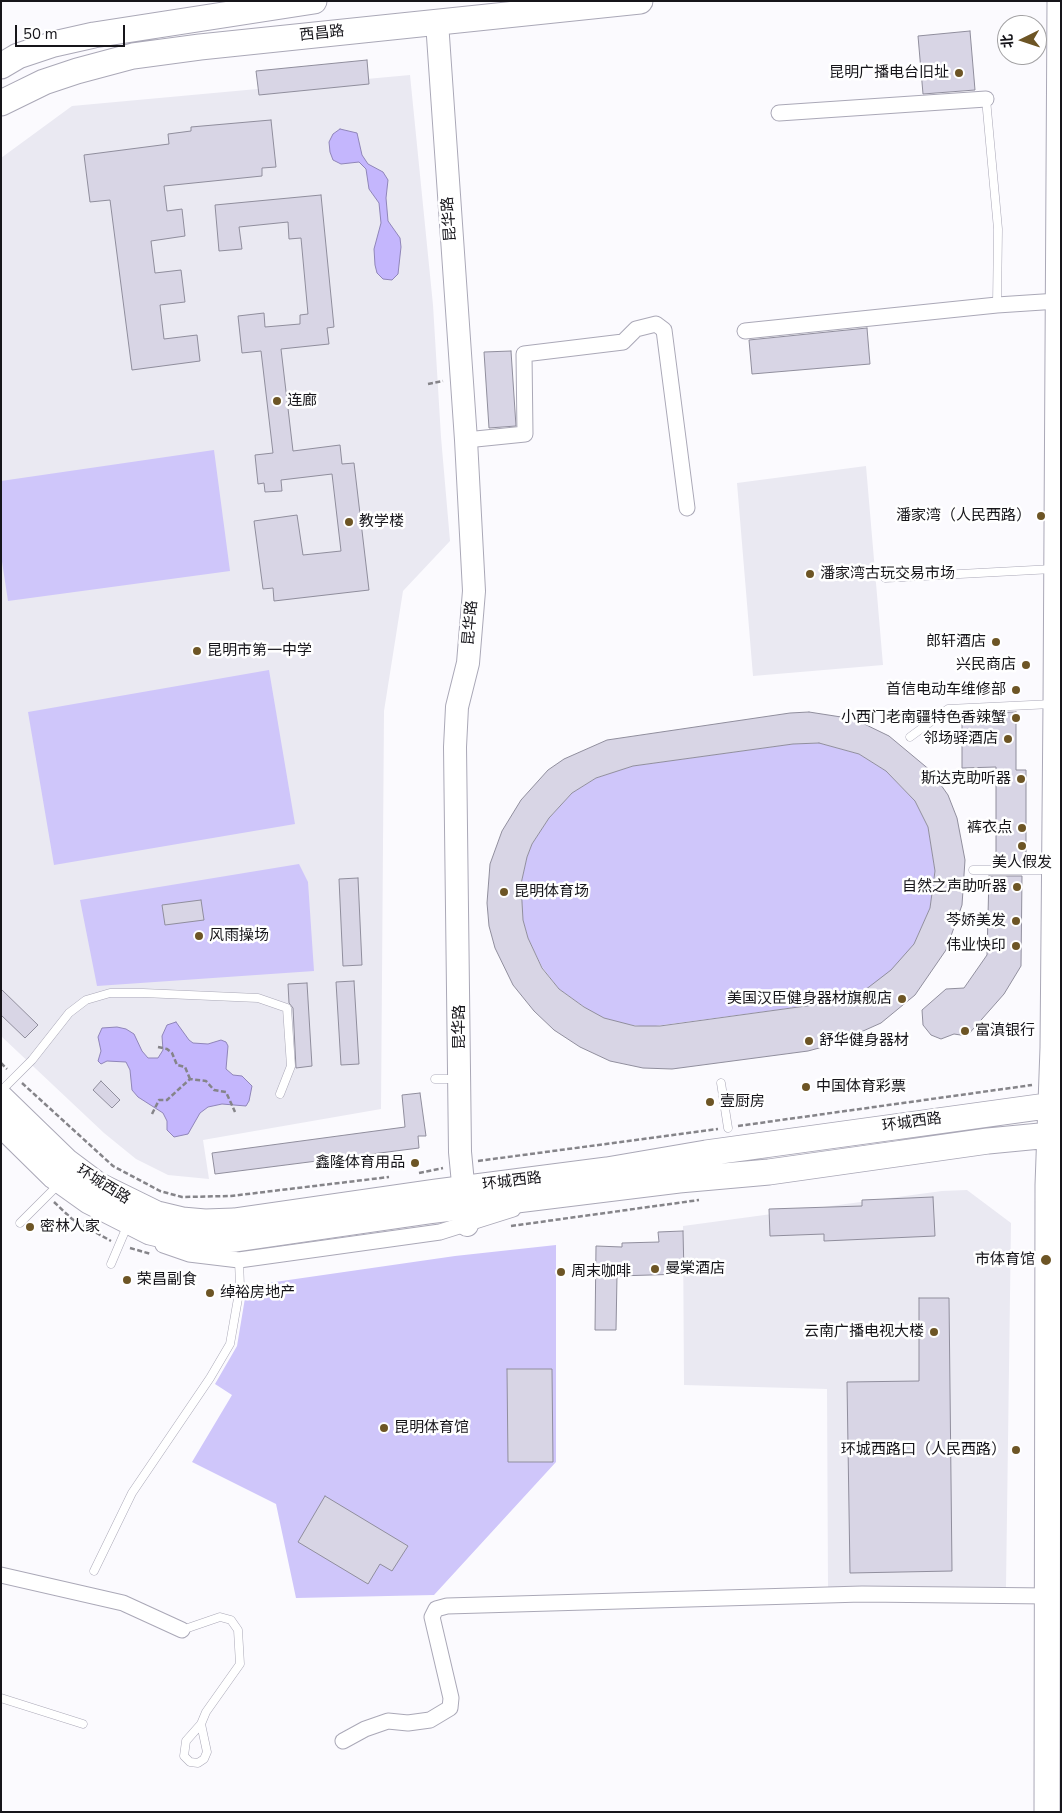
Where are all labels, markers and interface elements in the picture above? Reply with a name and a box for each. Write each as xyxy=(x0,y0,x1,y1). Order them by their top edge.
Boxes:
scale bar xyxy=(18,15,128,47)
north arrow xyxy=(997,15,1047,65)
street label: 西昌路 xyxy=(299,23,345,45)
text: 50 m xyxy=(23,24,58,44)
text: 北 xyxy=(998,33,1018,49)
place label: 昆明广播电台旧址 xyxy=(829,64,949,82)
marker: 昆明广播电台旧址 xyxy=(953,67,965,79)
street label: 昆华路 xyxy=(439,196,461,242)
place label: 连廊 xyxy=(287,392,317,410)
marker: 连廊 xyxy=(271,395,283,407)
place label: 潘家湾（人民西路） xyxy=(896,507,1031,525)
marker: 潘家湾（人民西路） xyxy=(1035,510,1047,522)
place label: 教学楼 xyxy=(359,513,404,531)
marker: 教学楼 xyxy=(343,516,355,528)
place label: 潘家湾古玩交易市场 xyxy=(820,565,955,583)
marker: 潘家湾古玩交易市场 xyxy=(804,568,816,580)
street label: 昆华路 xyxy=(460,600,482,646)
place label: 郎轩酒店 xyxy=(926,633,986,651)
marker: 郎轩酒店 xyxy=(990,636,1002,648)
place label: 昆明市第一中学 xyxy=(207,642,312,660)
marker: 昆明市第一中学 xyxy=(191,645,203,657)
place label: 兴民商店 xyxy=(956,656,1016,674)
marker: 兴民商店 xyxy=(1020,659,1032,671)
place label: 首信电动车维修部 xyxy=(886,681,1006,699)
marker: 首信电动车维修部 xyxy=(1010,684,1022,696)
place label: 小西门老南疆特色香辣蟹 xyxy=(841,709,1006,727)
marker: 小西门老南疆特色香辣蟹 xyxy=(1010,712,1022,724)
place label: 邻场驿酒店 xyxy=(923,730,998,748)
marker: 邻场驿酒店 xyxy=(1002,733,1014,745)
place label: 斯达克助听器 xyxy=(921,770,1011,788)
marker: 斯达克助听器 xyxy=(1015,773,1027,785)
place label: 裤衣点 xyxy=(967,819,1012,837)
marker: 裤衣点 xyxy=(1016,822,1028,834)
marker: 美人假发 xyxy=(1016,840,1028,852)
place label: 美人假发 xyxy=(992,854,1052,872)
place label: 自然之声助听器 xyxy=(902,878,1007,896)
marker: 自然之声助听器 xyxy=(1011,881,1023,893)
place label: 昆明体育场 xyxy=(514,883,589,901)
marker: 昆明体育场 xyxy=(498,886,510,898)
place label: 芩娇美发 xyxy=(946,912,1006,930)
marker: 芩娇美发 xyxy=(1010,915,1022,927)
place label: 风雨操场 xyxy=(209,927,269,945)
marker: 风雨操场 xyxy=(193,930,205,942)
place label: 伟业快印 xyxy=(946,937,1006,955)
marker: 伟业快印 xyxy=(1010,940,1022,952)
place label: 美国汉臣健身器材旗舰店 xyxy=(727,990,892,1008)
marker: 美国汉臣健身器材旗舰店 xyxy=(896,993,908,1005)
street label: 昆华路 xyxy=(451,1005,469,1049)
place label: 富滇银行 xyxy=(975,1022,1035,1040)
marker: 富滇银行 xyxy=(959,1025,971,1037)
place label: 舒华健身器材 xyxy=(819,1032,909,1050)
marker: 舒华健身器材 xyxy=(803,1035,815,1047)
place label: 中国体育彩票 xyxy=(816,1078,906,1096)
marker: 中国体育彩票 xyxy=(800,1081,812,1093)
place label: 壹厨房 xyxy=(720,1093,765,1111)
marker: 壹厨房 xyxy=(704,1096,716,1108)
street label: 环城西路 xyxy=(881,1110,943,1136)
place label: 鑫隆体育用品 xyxy=(315,1154,405,1172)
marker: 鑫隆体育用品 xyxy=(409,1157,421,1169)
street label: 环城西路 xyxy=(73,1161,133,1209)
street label: 环城西路 xyxy=(481,1169,543,1195)
place label: 密林人家 xyxy=(40,1218,100,1236)
marker: 密林人家 xyxy=(24,1221,36,1233)
place label: 市体育馆 xyxy=(975,1251,1035,1269)
marker: 市体育馆 xyxy=(1039,1253,1053,1267)
place label: 曼棠酒店 xyxy=(665,1260,725,1278)
place label: 周末咖啡 xyxy=(571,1263,631,1281)
marker: 曼棠酒店 xyxy=(649,1263,661,1275)
marker: 周末咖啡 xyxy=(555,1266,567,1278)
place label: 荣昌副食 xyxy=(137,1271,197,1289)
marker: 荣昌副食 xyxy=(121,1274,133,1286)
place label: 绰裕房地产 xyxy=(220,1284,295,1302)
marker: 绰裕房地产 xyxy=(204,1287,216,1299)
place label: 云南广播电视大楼 xyxy=(804,1323,924,1341)
marker: 云南广播电视大楼 xyxy=(928,1326,940,1338)
place label: 昆明体育馆 xyxy=(394,1419,469,1437)
marker: 昆明体育馆 xyxy=(378,1422,390,1434)
place label: 环城西路口（人民西路） xyxy=(841,1441,1006,1459)
marker: 环城西路口（人民西路） xyxy=(1010,1444,1022,1456)

